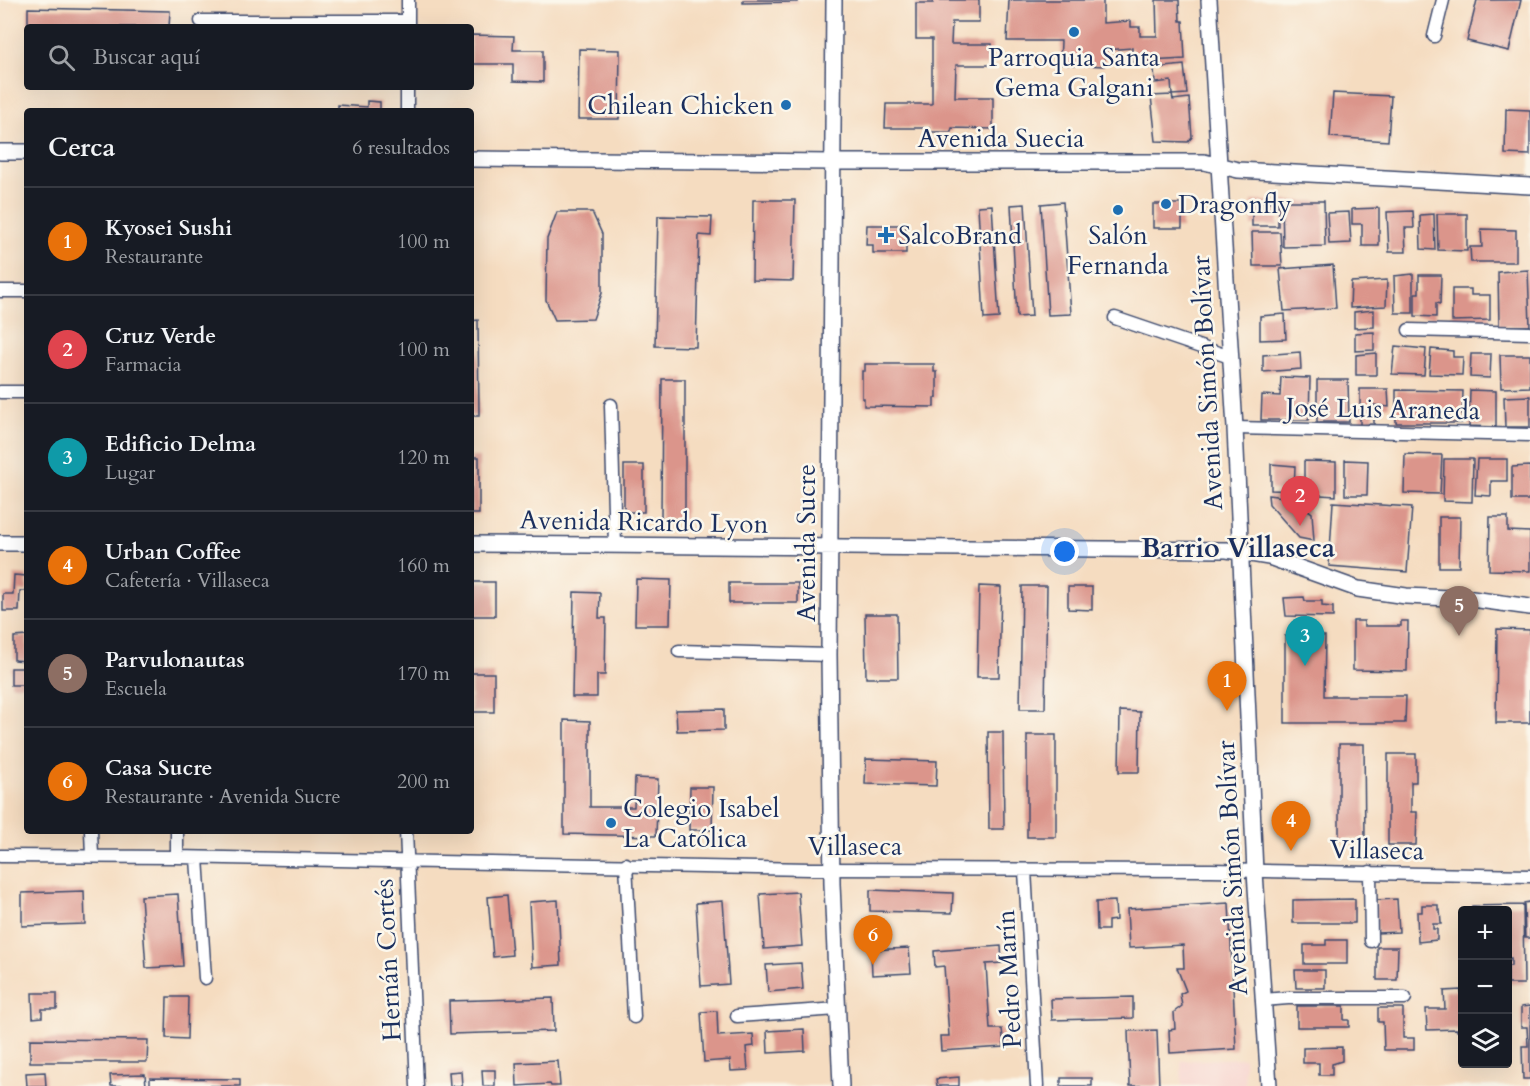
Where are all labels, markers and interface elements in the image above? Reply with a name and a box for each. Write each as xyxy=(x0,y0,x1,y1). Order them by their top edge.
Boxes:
search box xyxy=(24,24,474,90)
marker: Parroquia Santa Gema Galgani xyxy=(1067,25,1081,39)
place label: Parroquia Santa Gema Galgani xyxy=(988,40,1160,105)
icon: search xyxy=(45,41,78,74)
text: Buscar aquí xyxy=(93,42,200,72)
place label: Chilean Chicken xyxy=(587,88,774,123)
marker: Chilean Chicken xyxy=(779,98,793,112)
street label: Avenida Suecia xyxy=(917,121,1085,156)
text: Cerca xyxy=(48,130,115,165)
text: 6 resultados xyxy=(352,134,450,161)
place label: Dragonfly xyxy=(1178,187,1292,222)
marker: Dragonfly xyxy=(1159,197,1173,211)
marker: Salón Fernanda xyxy=(1111,203,1125,217)
text: Kyosei Sushi xyxy=(105,213,232,243)
place label: SalcoBrand xyxy=(898,218,1022,253)
place label: Salón Fernanda xyxy=(1067,218,1169,283)
text: 1 xyxy=(62,228,73,255)
text: 100 m xyxy=(397,228,450,255)
marker: SalcoBrand xyxy=(879,228,893,242)
text: Restaurante xyxy=(105,243,203,270)
street label: Avenida Simón Bolívar xyxy=(1183,254,1231,511)
text: Cruz Verde xyxy=(105,321,216,351)
text: 2 xyxy=(62,336,73,363)
text: 100 m xyxy=(397,336,450,363)
text: Farmacia xyxy=(105,351,181,378)
street label: José Luis Araneda xyxy=(1282,390,1480,428)
text: Edificio Delma xyxy=(105,429,256,459)
text: 3 xyxy=(62,444,73,471)
text: 120 m xyxy=(397,444,450,471)
text: Lugar xyxy=(105,459,155,486)
street label: Avenida Sucre xyxy=(789,464,824,622)
pin: 2 xyxy=(1280,476,1320,526)
street label: Avenida Ricardo Lyon xyxy=(519,502,769,542)
district label: Barrio Villaseca xyxy=(1141,530,1336,567)
text: Urban Coffee xyxy=(105,537,241,567)
your location xyxy=(1050,537,1079,566)
text: 4 xyxy=(62,552,73,579)
text: 160 m xyxy=(397,552,450,579)
text: Cafetería · Villaseca xyxy=(105,567,270,594)
pin: 5 xyxy=(1440,586,1478,636)
pin: 3 xyxy=(1286,616,1324,666)
text: Parvulonautas xyxy=(105,645,245,675)
text: 5 xyxy=(62,660,73,687)
text: 170 m xyxy=(397,660,450,687)
pin: 1 xyxy=(1208,662,1246,711)
text: Escuela xyxy=(105,675,167,702)
street label: Avenida Simón Bolívar xyxy=(1208,739,1256,996)
text: Casa Sucre xyxy=(105,753,212,783)
text: 6 xyxy=(62,768,73,795)
text: 200 m xyxy=(397,768,450,795)
text: Restaurante · Avenida Sucre xyxy=(105,783,341,810)
place label: Colegio Isabel La Católica xyxy=(623,791,780,856)
pin: 4 xyxy=(1272,802,1310,851)
marker: Colegio Isabel La Católica xyxy=(604,816,618,830)
street label: Villaseca xyxy=(808,829,902,864)
street label: Villaseca xyxy=(1329,832,1425,868)
street label: Hernán Cortés xyxy=(366,878,410,1042)
map controls xyxy=(1458,906,1512,1068)
button: + xyxy=(1458,906,1512,960)
street label: Pedro Marín xyxy=(988,909,1030,1049)
pin: 6 xyxy=(854,916,892,965)
button: − xyxy=(1458,960,1512,1014)
button: layers xyxy=(1458,1014,1512,1068)

